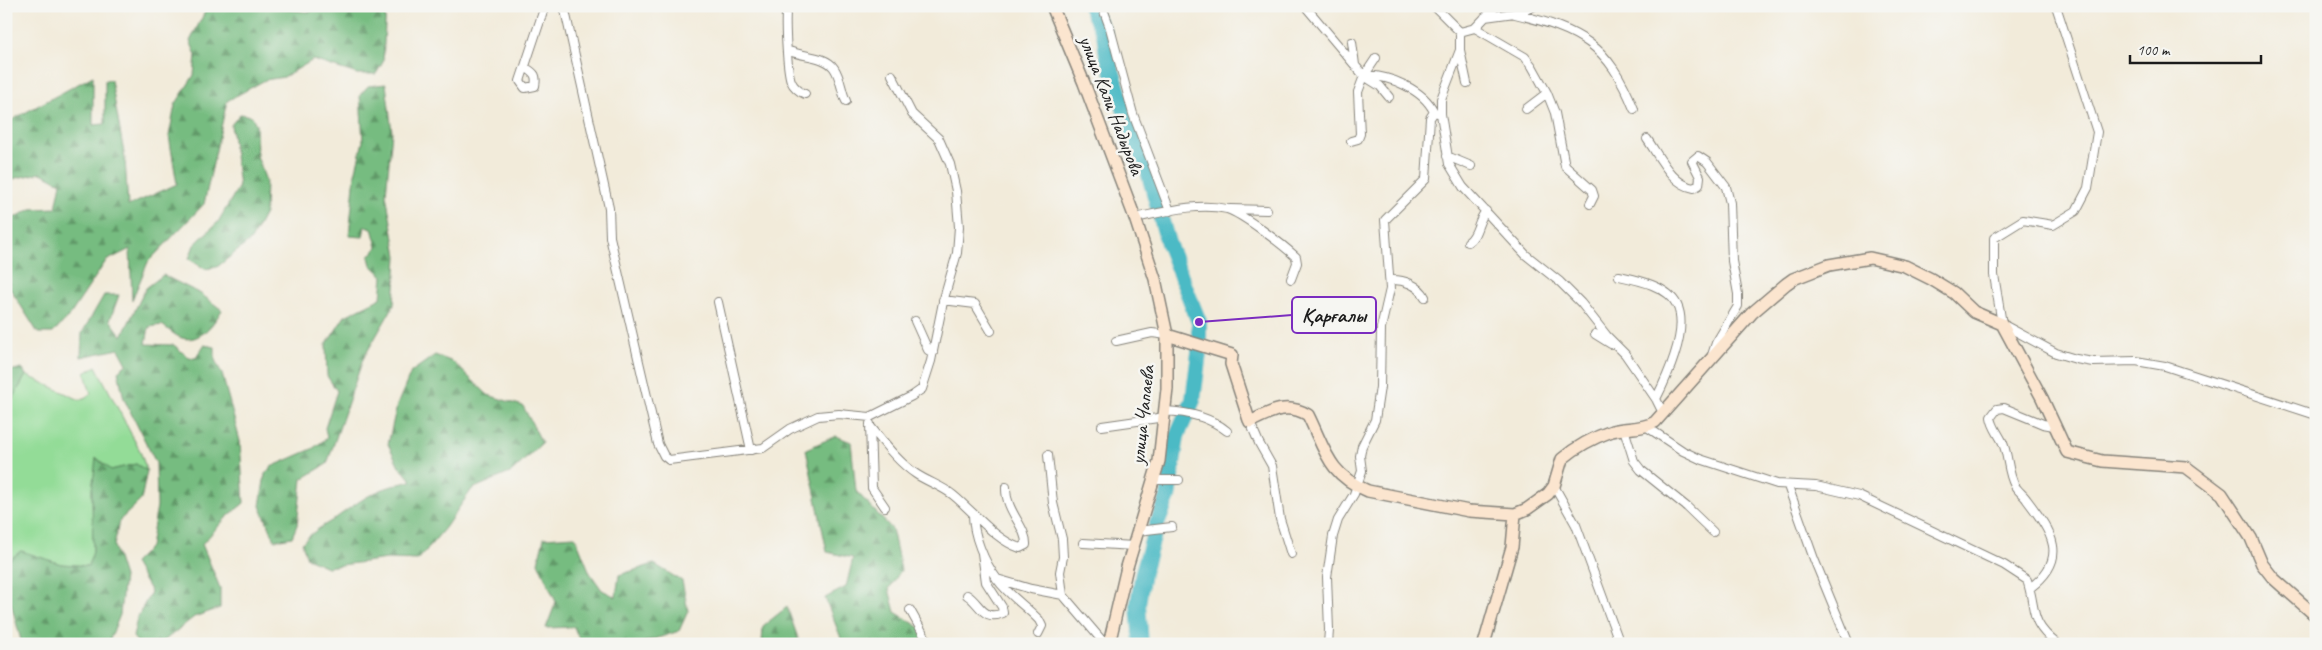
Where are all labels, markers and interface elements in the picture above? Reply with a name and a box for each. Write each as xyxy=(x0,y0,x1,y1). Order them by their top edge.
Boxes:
street label: улица Кали Надырова xyxy=(1073,31,1150,180)
scale bar xyxy=(2130,32,2261,64)
text: 100 m xyxy=(2137,41,2171,60)
callout: Қарғалы xyxy=(1292,297,1376,333)
text: Қарғалы xyxy=(1302,302,1369,328)
street label: улица Чапаева xyxy=(1125,363,1160,467)

